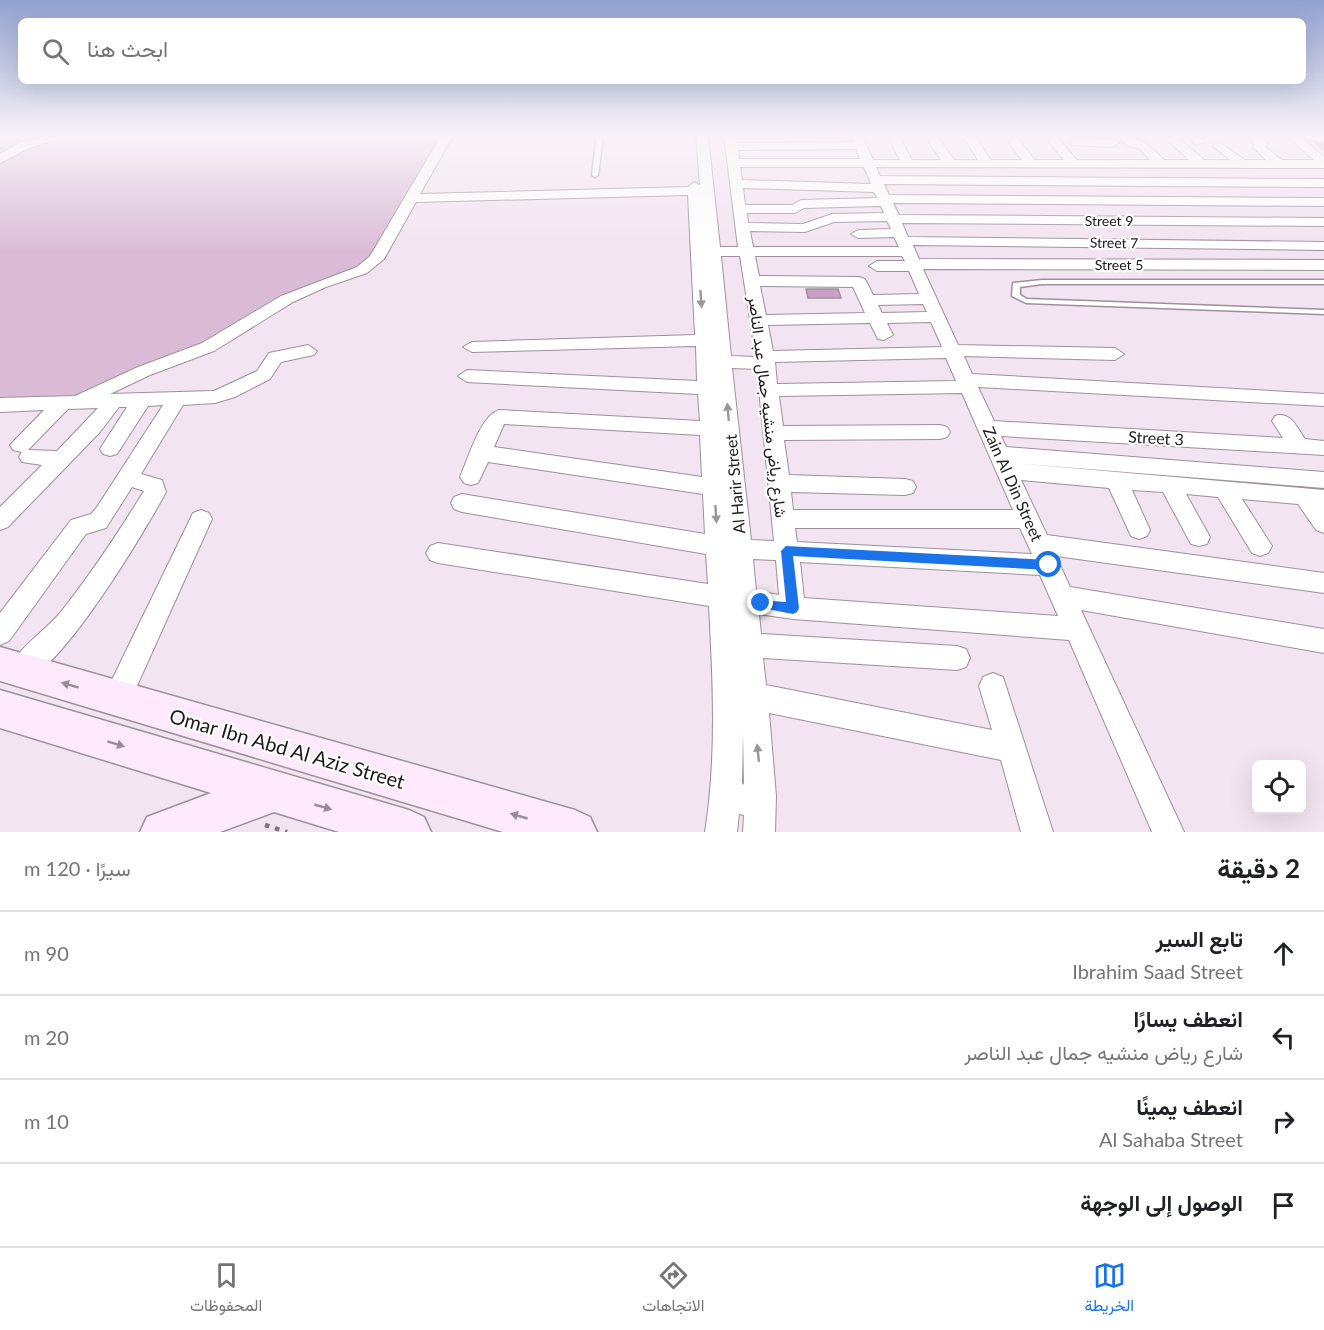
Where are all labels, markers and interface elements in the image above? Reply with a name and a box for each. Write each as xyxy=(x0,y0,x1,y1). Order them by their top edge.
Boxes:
search box xyxy=(18,18,1306,84)
icon: search xyxy=(39,35,72,68)
text: ابحث هنا xyxy=(87,35,168,62)
street label: Street 9 xyxy=(1085,212,1133,229)
street label: Street 7 xyxy=(1090,234,1138,251)
street label: Street 5 xyxy=(1095,256,1143,273)
one-way arrow xyxy=(697,289,706,308)
street label: شارع رياض منشيه جمال عبد الناصر xyxy=(742,294,792,519)
one-way arrow xyxy=(723,402,733,421)
street label: Zain Al Din Street xyxy=(980,424,1047,544)
street label: Street 3 xyxy=(1128,427,1184,448)
street label: Al Harir Street xyxy=(721,433,748,535)
one-way arrow xyxy=(711,505,720,524)
route start xyxy=(1035,551,1061,577)
route end xyxy=(747,589,773,615)
one-way arrow xyxy=(61,680,79,689)
street label: Omar Ibn Abd Al Aziz Street xyxy=(167,703,408,793)
one-way arrow xyxy=(107,740,125,749)
one-way arrow xyxy=(753,743,763,762)
map controls xyxy=(1252,760,1306,814)
button: locate xyxy=(1252,760,1306,814)
one-way arrow xyxy=(314,803,332,812)
one-way arrow xyxy=(510,811,528,820)
text: 2 دقيقة xyxy=(1217,852,1300,884)
text: سيرًا · 120 m xyxy=(24,856,131,880)
text: تابع السير xyxy=(1156,925,1243,952)
icon: ahead xyxy=(1267,937,1300,970)
text: 90 m xyxy=(24,941,69,965)
text: Ibrahim Saad Street xyxy=(1072,959,1243,983)
text: انعطف يسارًا xyxy=(1134,1005,1243,1032)
icon: left xyxy=(1267,1021,1300,1054)
text: 20 m xyxy=(24,1025,69,1049)
text: شارع رياض منشيه جمال عبد الناصر xyxy=(964,1040,1243,1064)
text: انعطف يمينًا xyxy=(1136,1093,1243,1120)
icon: right xyxy=(1267,1105,1300,1138)
text: 10 m xyxy=(24,1109,69,1133)
text: Al Sahaba Street xyxy=(1099,1127,1243,1151)
text: الوصول إلى الوجهة xyxy=(1080,1189,1243,1216)
icon: arrive xyxy=(1267,1189,1300,1222)
tab: المحفوظات xyxy=(190,1259,262,1320)
tab: الاتجاهات xyxy=(642,1259,704,1320)
tab: الخريطة xyxy=(1084,1259,1134,1320)

